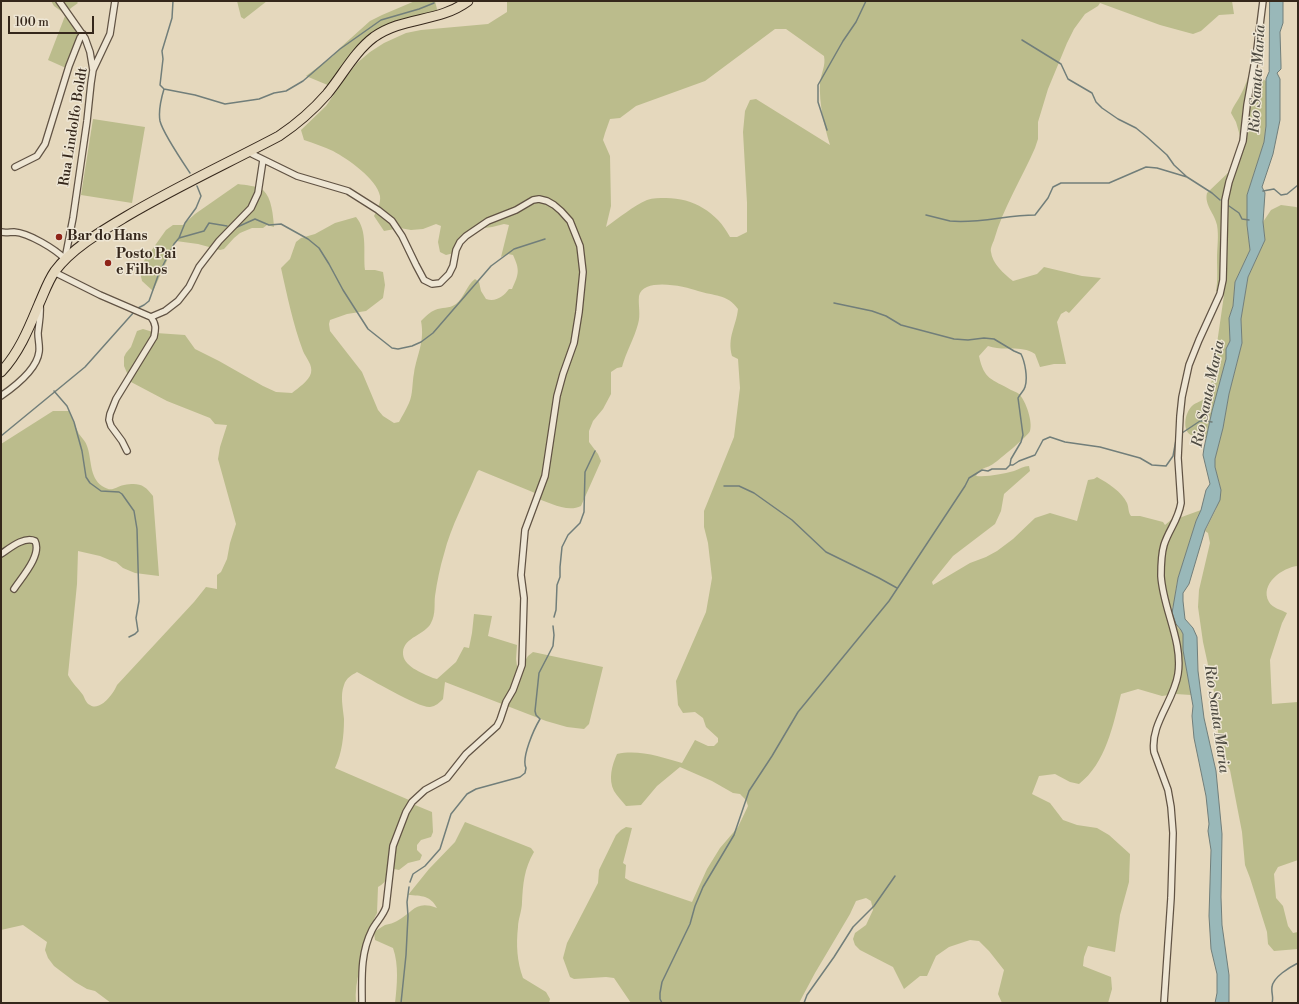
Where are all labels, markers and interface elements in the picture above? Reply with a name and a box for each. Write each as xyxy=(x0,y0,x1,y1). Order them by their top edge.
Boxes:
scale bar xyxy=(10,8,96,34)
text: 100 m xyxy=(15,15,49,30)
water label: Rio Santa Maria xyxy=(1246,24,1270,134)
street label: Rua Lindolfo Boldt xyxy=(56,66,92,188)
place label: Bar do Hans xyxy=(67,229,147,245)
marker: Bar do Hans xyxy=(54,232,64,242)
place label: Posto Pai e Filhos xyxy=(116,247,176,280)
marker: Posto Pai e Filhos xyxy=(103,258,113,268)
water label: Rio Santa Maria xyxy=(1189,339,1229,449)
water label: Rio Santa Maria xyxy=(1200,664,1232,774)

